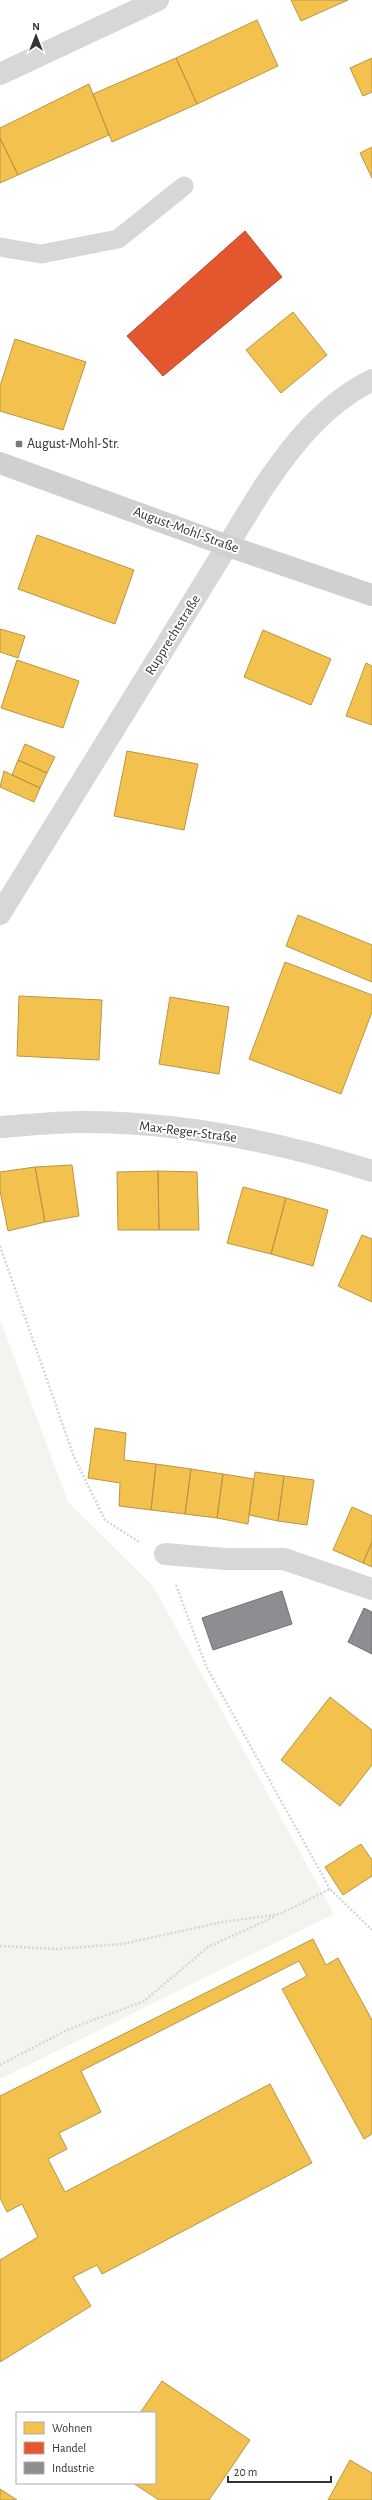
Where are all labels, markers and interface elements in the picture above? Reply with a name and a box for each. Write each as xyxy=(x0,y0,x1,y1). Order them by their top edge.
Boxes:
north arrow xyxy=(16,16,56,56)
text: N xyxy=(32,21,40,32)
place label: August-Mohl-Str. xyxy=(27,437,120,451)
marker: August-Mohl-Str. xyxy=(14,439,24,449)
street label: August-Mohl-Straße xyxy=(131,504,241,556)
street label: Rupprechtstraße xyxy=(143,592,203,678)
street label: Max-Reger-Straße xyxy=(138,1119,238,1145)
legend xyxy=(16,2412,156,2484)
text: Wohnen xyxy=(52,2422,92,2434)
text: Handel xyxy=(52,2442,86,2454)
scale bar xyxy=(228,2458,331,2484)
text: Industrie xyxy=(52,2462,94,2474)
text: 20 m xyxy=(234,2466,257,2478)

